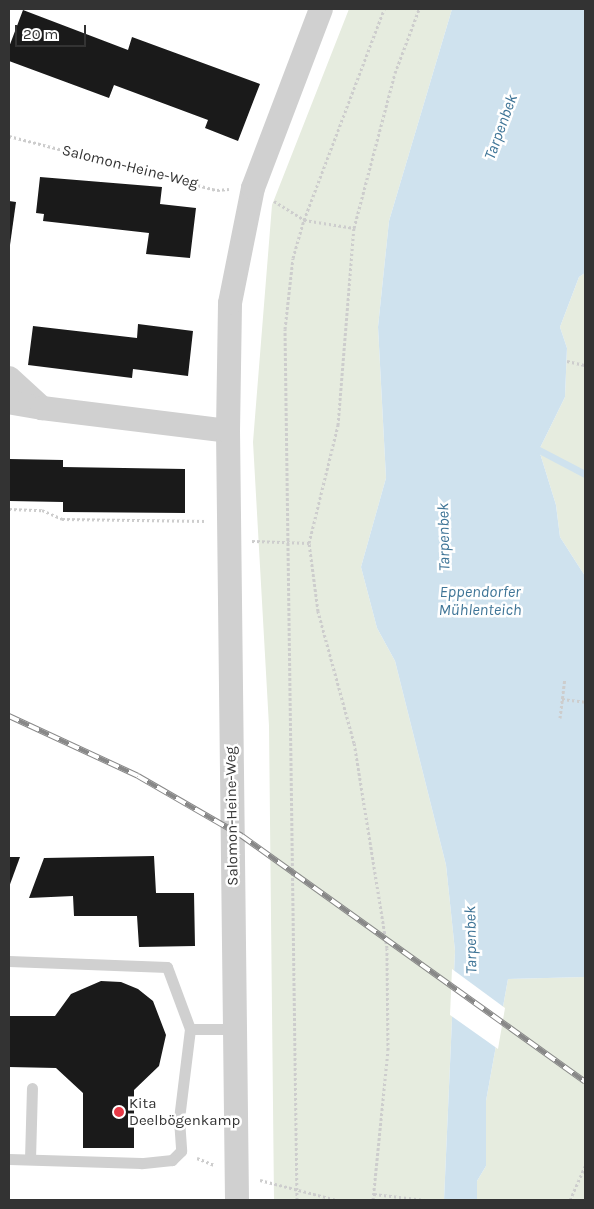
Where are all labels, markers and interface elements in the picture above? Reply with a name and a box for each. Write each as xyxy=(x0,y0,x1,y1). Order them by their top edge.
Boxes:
scale bar xyxy=(18,15,89,47)
text: 20 m xyxy=(23,25,58,43)
water label: Tarpenbek xyxy=(480,92,522,162)
street label: Salomon-Heine-Weg xyxy=(60,141,200,193)
water label: Tarpenbek xyxy=(434,503,454,571)
water label: Eppendorfer Mühlenteich xyxy=(439,582,521,620)
street label: Salomon-Heine-Weg xyxy=(222,746,242,886)
water label: Tarpenbek xyxy=(461,906,481,974)
place label: Kita Deelbögenkamp xyxy=(129,1094,240,1129)
marker: Kita Deelbögenkamp xyxy=(113,1106,125,1118)

